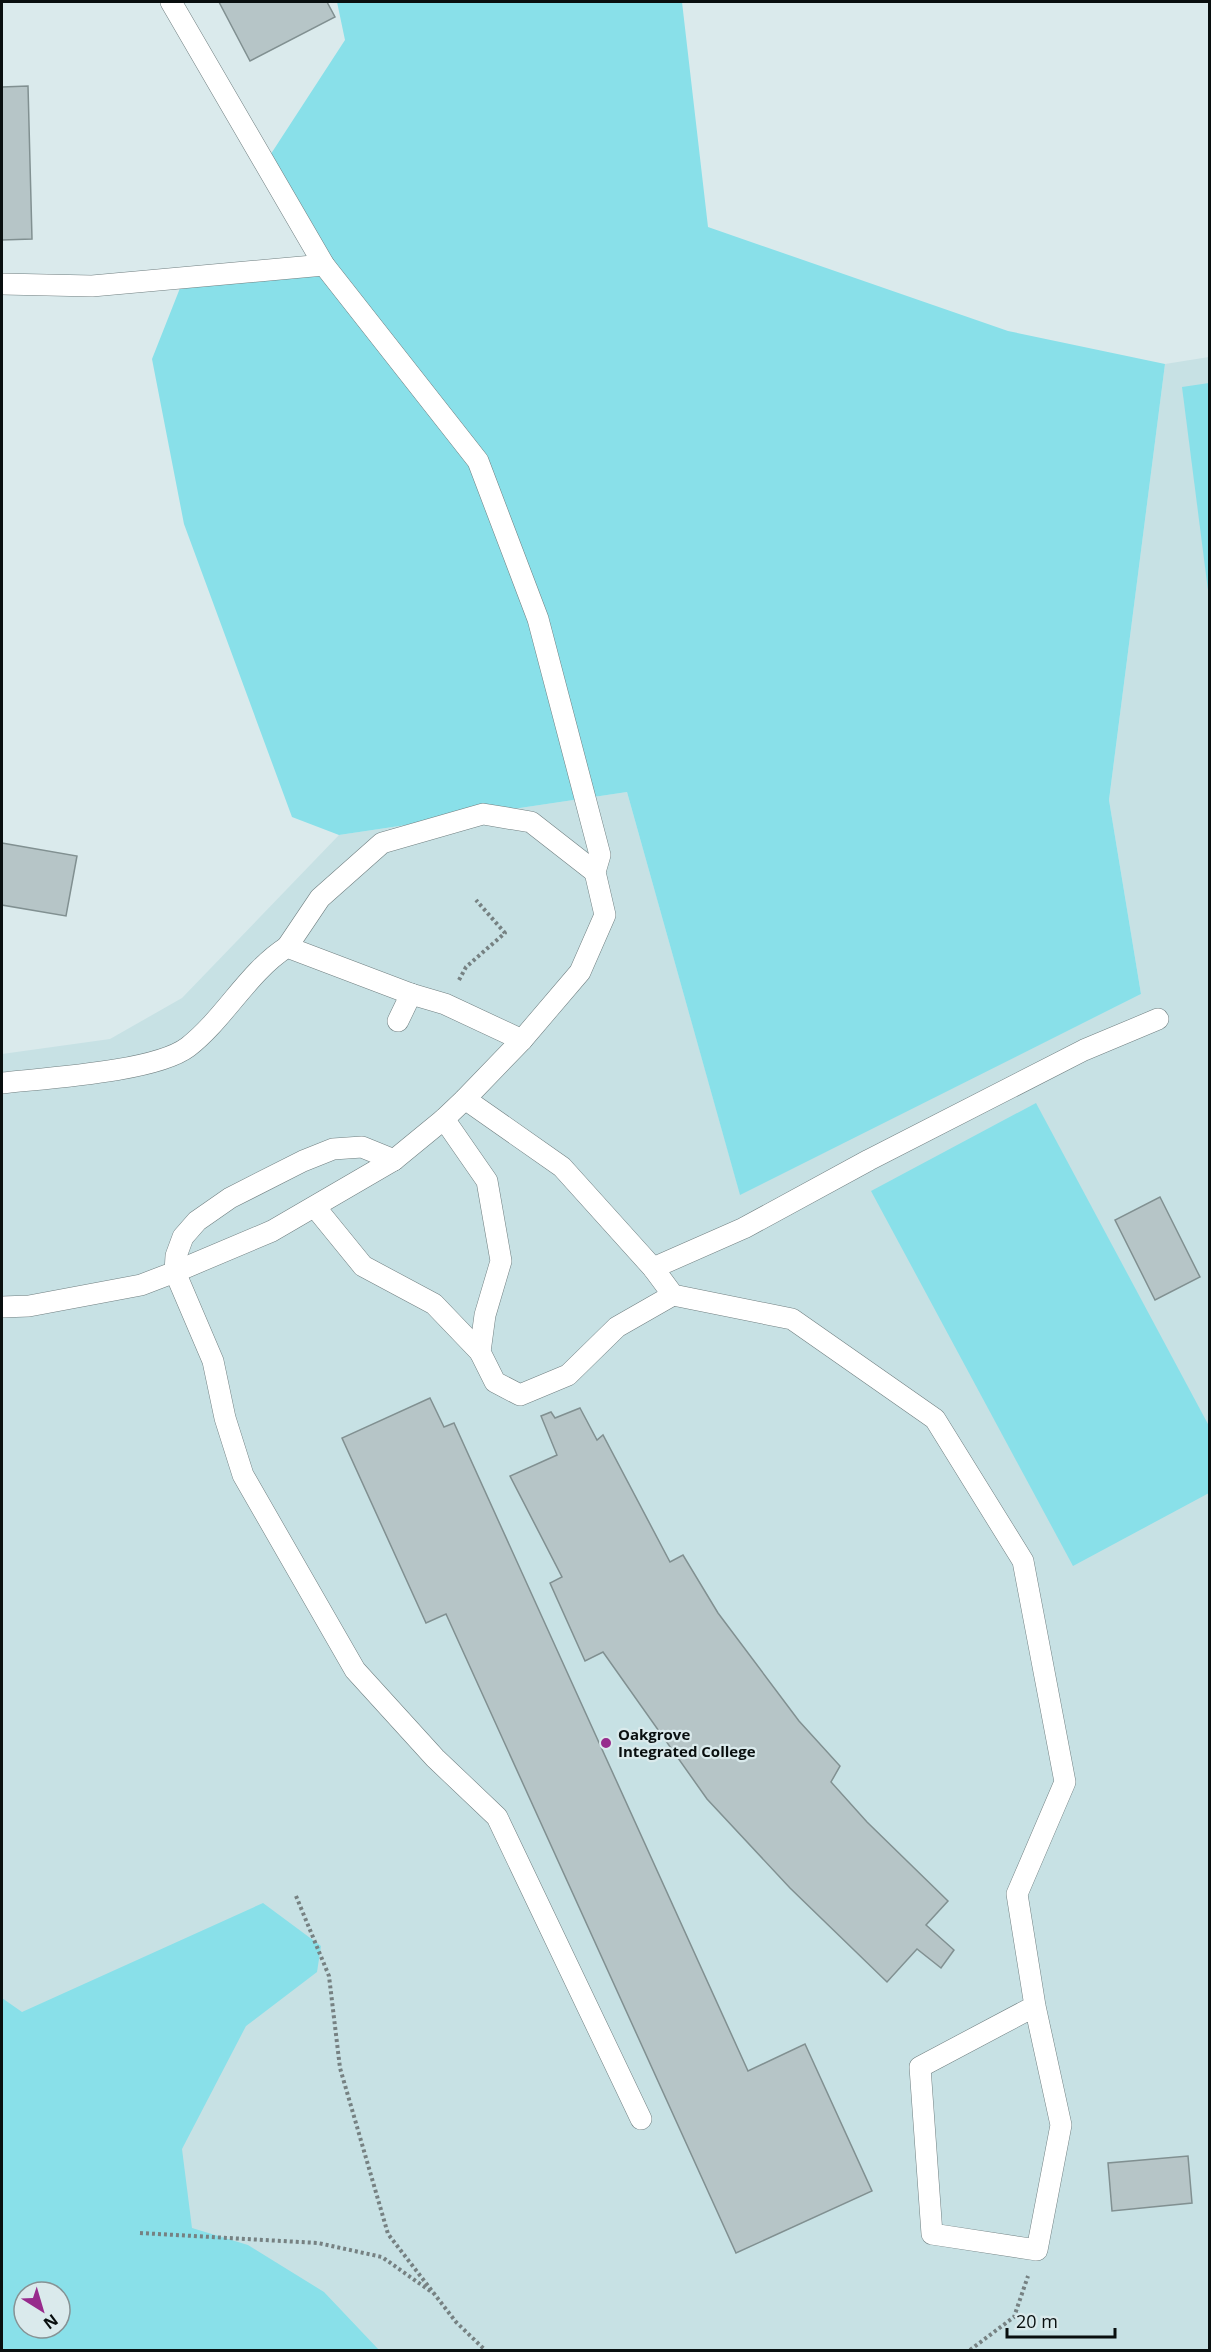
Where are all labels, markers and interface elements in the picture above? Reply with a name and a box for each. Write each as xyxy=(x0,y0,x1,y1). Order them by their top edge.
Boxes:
place label: Oakgrove Integrated College xyxy=(618,1724,756,1761)
marker: Oakgrove Integrated College xyxy=(599,1736,613,1750)
north arrow xyxy=(12,2280,72,2340)
scale bar xyxy=(1007,2301,1115,2339)
text: N xyxy=(39,2309,63,2335)
text: 20 m xyxy=(1016,2309,1058,2333)

